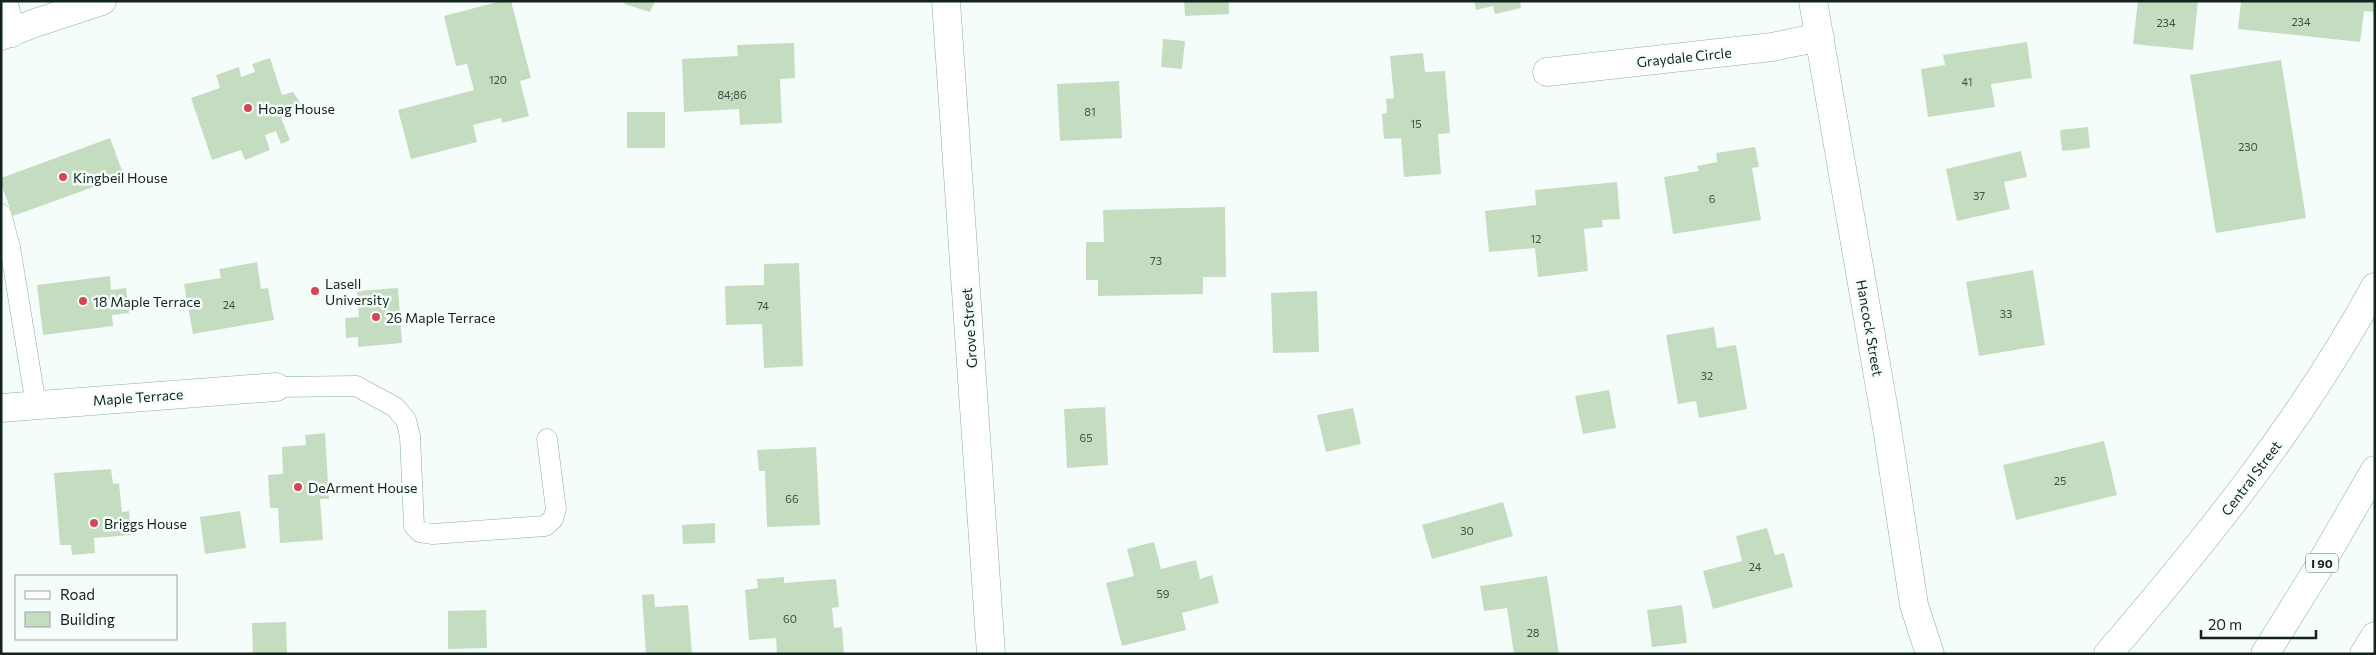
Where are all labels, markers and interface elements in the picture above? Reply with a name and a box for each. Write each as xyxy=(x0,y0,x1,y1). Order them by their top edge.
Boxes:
house number: 234 xyxy=(2292,15,2311,28)
house number: 234 xyxy=(2157,16,2176,29)
street label: Graydale Circle xyxy=(1636,44,1732,70)
house number: 120 xyxy=(489,73,507,86)
house number: 41 xyxy=(1962,75,1972,88)
house number: 84;86 xyxy=(717,88,747,102)
place label: Hoag House xyxy=(258,100,335,117)
marker: Hoag House xyxy=(242,102,254,114)
house number: 81 xyxy=(1084,105,1096,118)
house number: 15 xyxy=(1410,117,1422,130)
house number: 230 xyxy=(2238,140,2258,153)
place label: Kingbeil House xyxy=(73,169,168,186)
marker: Kingbeil House xyxy=(57,171,69,183)
house number: 37 xyxy=(1973,189,1985,202)
house number: 6 xyxy=(1709,192,1716,205)
house number: 12 xyxy=(1531,232,1541,245)
house number: 73 xyxy=(1150,254,1162,267)
place label: Lasell University xyxy=(325,275,389,308)
street label: Hancock Street xyxy=(1853,278,1887,378)
marker: Lasell University xyxy=(309,285,321,297)
street label: Grove Street xyxy=(958,287,980,369)
place label: 18 Maple Terrace xyxy=(93,293,201,310)
marker: 18 Maple Terrace xyxy=(77,295,89,307)
house number: 24 xyxy=(223,298,236,311)
house number: 74 xyxy=(757,299,769,312)
house number: 33 xyxy=(2000,307,2012,320)
place label: 26 Maple Terrace xyxy=(386,309,495,326)
marker: 26 Maple Terrace xyxy=(370,311,382,323)
house number: 32 xyxy=(1701,369,1713,382)
street label: Maple Terrace xyxy=(92,385,184,409)
house number: 65 xyxy=(1080,431,1093,444)
street label: Central Street xyxy=(2217,437,2285,519)
house number: 25 xyxy=(2054,474,2066,487)
place label: DeArment House xyxy=(308,479,417,496)
marker: DeArment House xyxy=(292,481,304,493)
house number: 66 xyxy=(785,492,799,505)
place label: Briggs House xyxy=(104,515,187,532)
marker: Briggs House xyxy=(88,517,100,529)
house number: 30 xyxy=(1460,524,1474,537)
road number: I 90 xyxy=(2306,554,2338,572)
house number: 24 xyxy=(1749,560,1762,573)
legend xyxy=(15,575,178,640)
text: Road xyxy=(60,585,95,603)
house number: 59 xyxy=(1157,587,1170,600)
scale bar xyxy=(2201,608,2316,640)
text: Building xyxy=(60,610,115,628)
house number: 60 xyxy=(783,612,797,625)
text: 20 m xyxy=(2208,615,2242,633)
house number: 28 xyxy=(1527,626,1540,639)

